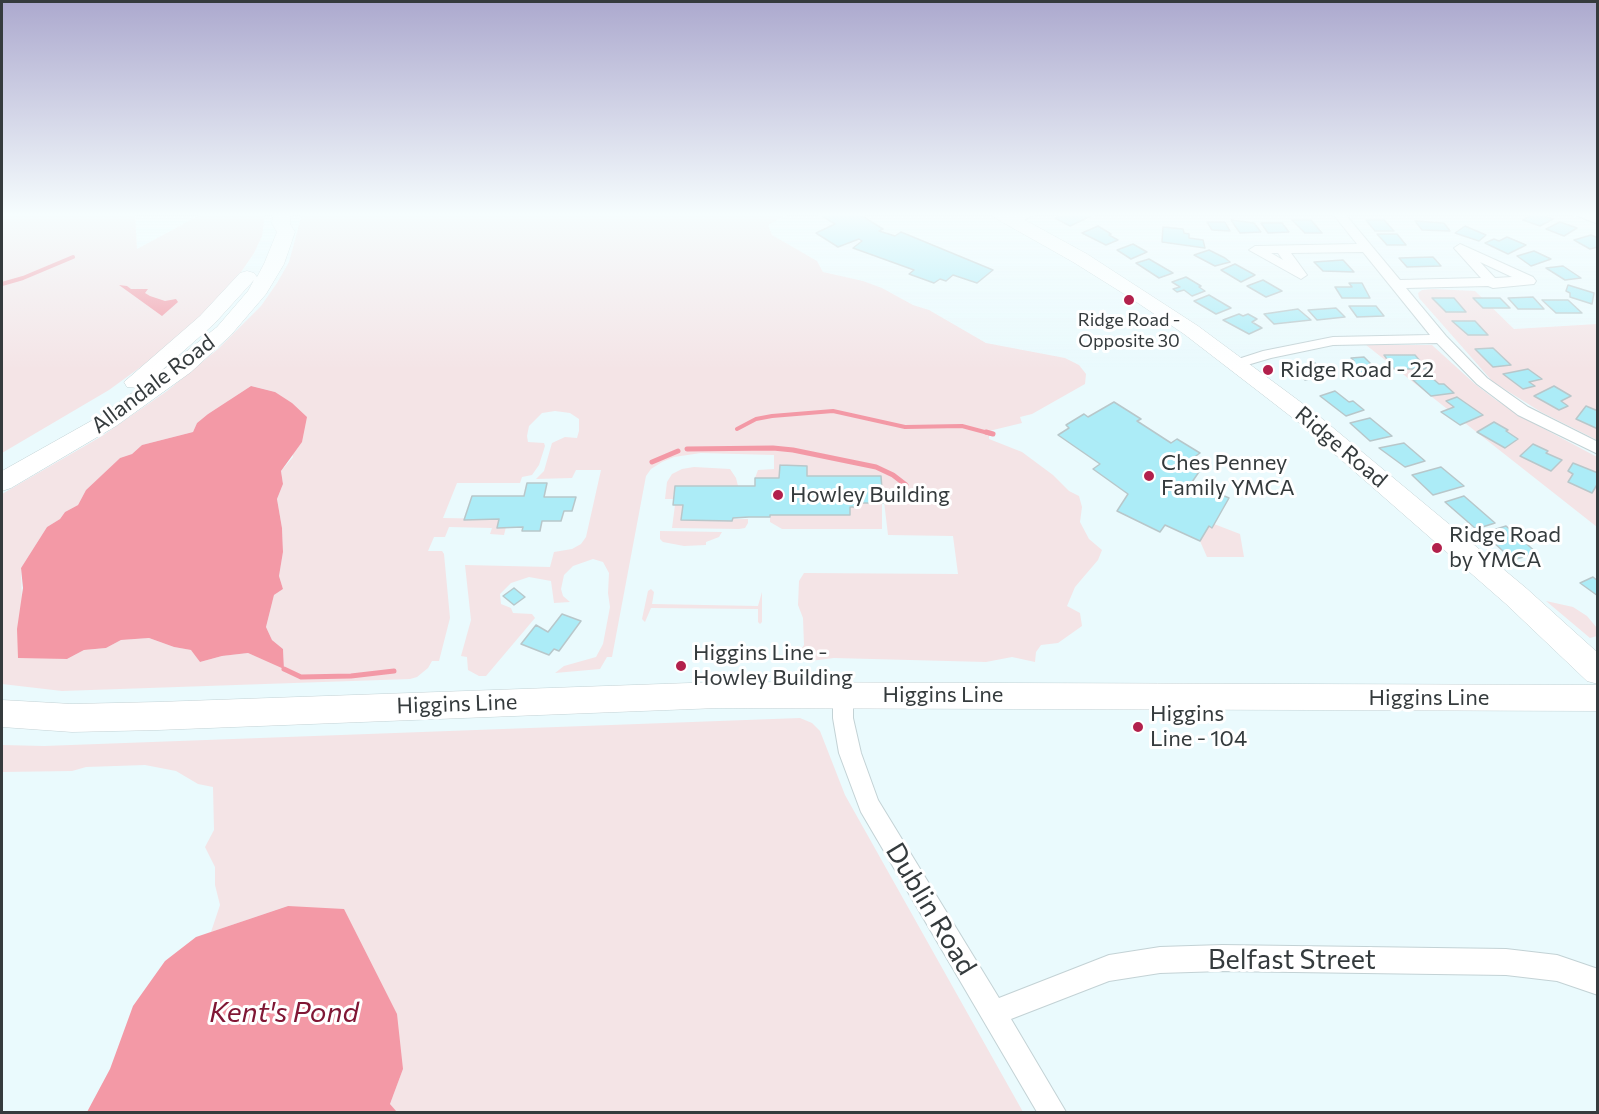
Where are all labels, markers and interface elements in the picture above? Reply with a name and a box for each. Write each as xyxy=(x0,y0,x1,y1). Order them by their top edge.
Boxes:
marker: Ridge Road - Opposite 30 xyxy=(1122,293,1136,307)
place label: Ridge Road - Opposite 30 xyxy=(1078,309,1180,352)
street label: Allandale Road xyxy=(86,329,220,439)
place label: Ridge Road - 22 xyxy=(1280,357,1434,383)
marker: Ridge Road - 22 xyxy=(1261,363,1275,377)
street label: Ridge Road xyxy=(1290,401,1392,493)
place label: Ches Penney Family YMCA xyxy=(1161,450,1295,502)
marker: Ches Penney Family YMCA xyxy=(1142,469,1156,483)
place label: Howley Building xyxy=(790,482,950,508)
marker: Howley Building xyxy=(771,488,785,502)
place label: Ridge Road by YMCA xyxy=(1449,522,1561,574)
marker: Ridge Road by YMCA xyxy=(1430,541,1444,555)
place label: Higgins Line - Howley Building xyxy=(693,640,853,692)
marker: Higgins Line - Howley Building xyxy=(674,659,688,673)
street label: Higgins Line xyxy=(883,682,1003,708)
street label: Higgins Line xyxy=(1369,685,1489,711)
street label: Higgins Line xyxy=(396,689,518,719)
place label: Higgins Line - 104 xyxy=(1150,701,1247,752)
marker: Higgins Line - 104 xyxy=(1131,720,1145,734)
street label: Dublin Road xyxy=(879,837,983,981)
street label: Belfast Street xyxy=(1208,944,1376,976)
water label: Kent's Pond xyxy=(209,996,359,1030)

